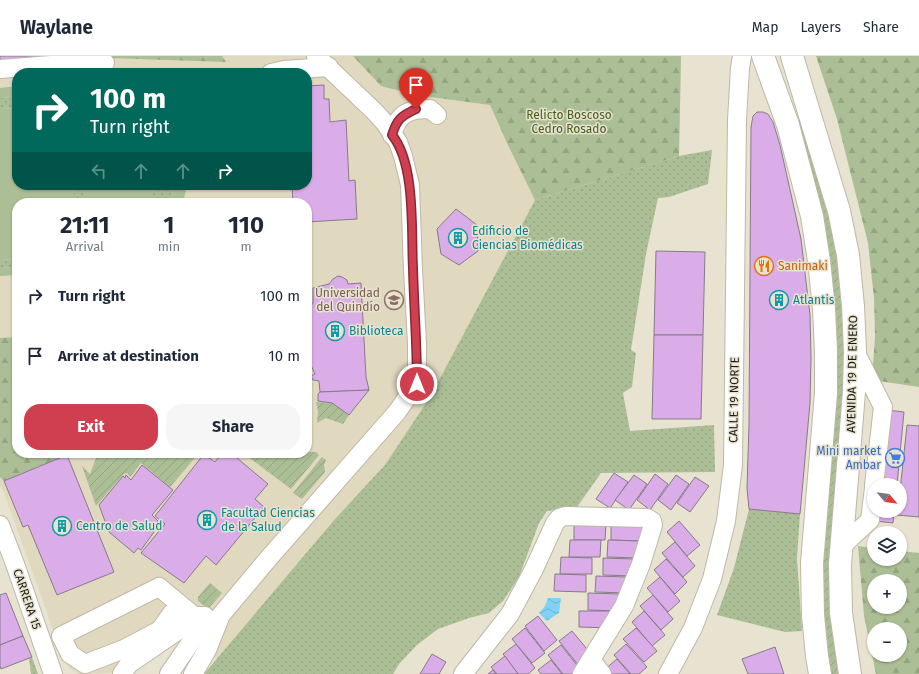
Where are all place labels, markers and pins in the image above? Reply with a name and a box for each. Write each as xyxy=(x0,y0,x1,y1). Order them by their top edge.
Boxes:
pin xyxy=(399,68,433,109)
place label: Edificio de Ciencias Biomédicas xyxy=(472,224,583,252)
building icon: Edificio de Ciencias Biomédicas xyxy=(447,227,469,249)
restaurant icon: Sanimaki xyxy=(753,255,775,277)
place label: Sanimaki xyxy=(778,259,828,273)
place label: Universidad del Quindío xyxy=(315,286,380,314)
school or university icon: Universidad del Quindío xyxy=(383,289,405,311)
building icon: Atlantis xyxy=(768,289,790,311)
place label: Atlantis xyxy=(793,293,835,307)
building icon: Biblioteca xyxy=(324,320,346,342)
place label: Biblioteca xyxy=(349,324,404,338)
place label: Mini market Ambar xyxy=(816,444,882,472)
supermarket icon: Mini market Ambar xyxy=(884,447,906,469)
place label: Facultad Ciencias de la Salud xyxy=(221,506,315,534)
building icon: Facultad Ciencias de la Salud xyxy=(196,509,218,531)
building icon: Centro de Salud xyxy=(51,515,73,537)
place label: Centro de Salud xyxy=(76,519,162,533)

